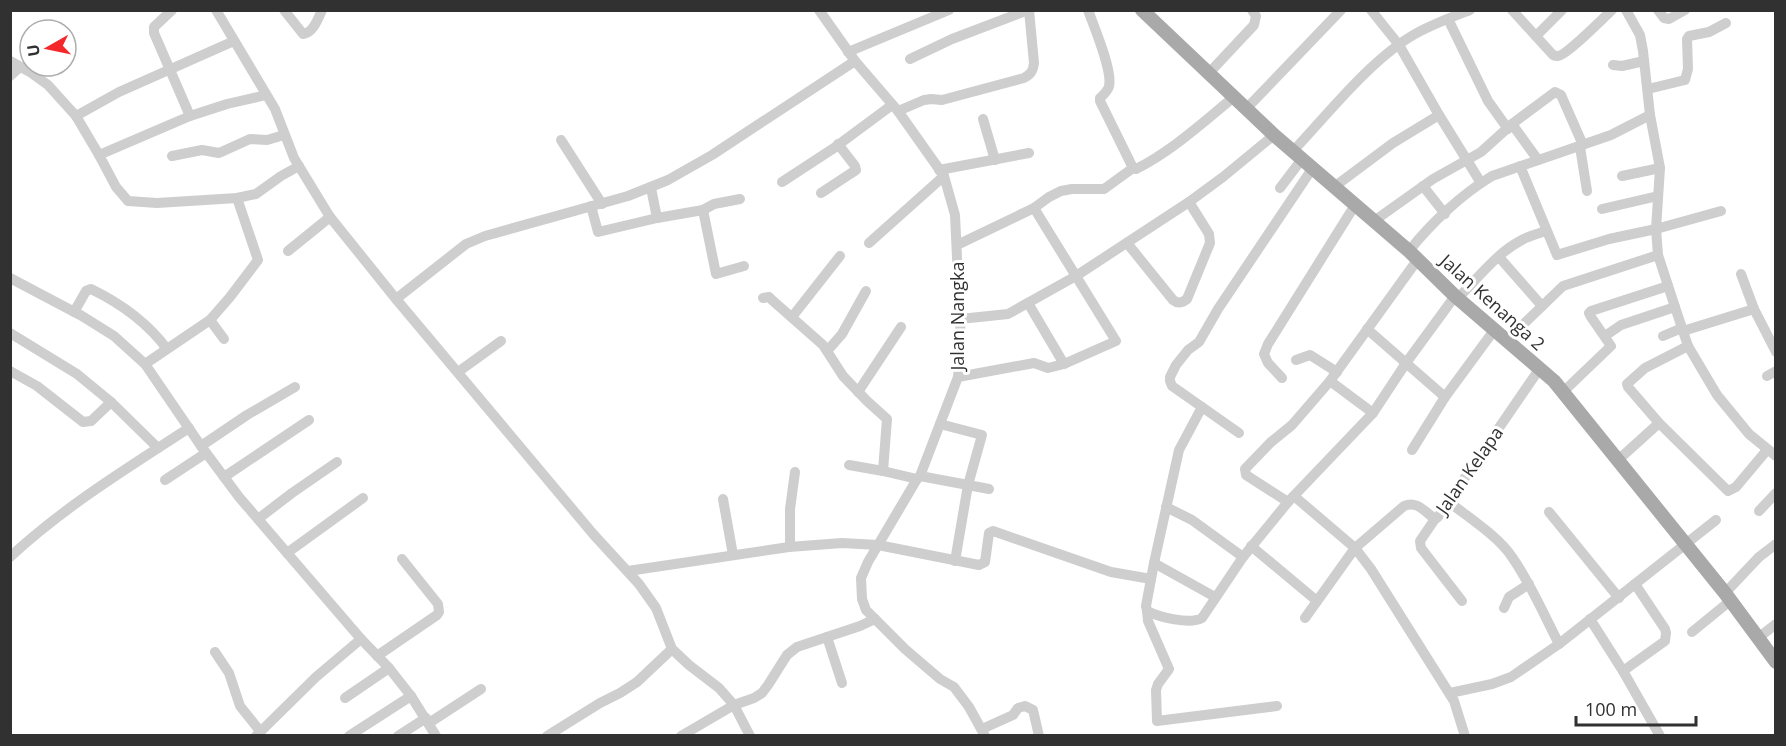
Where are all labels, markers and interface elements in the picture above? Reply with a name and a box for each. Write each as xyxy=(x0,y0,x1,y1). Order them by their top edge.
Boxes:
north arrow xyxy=(18,18,78,78)
text: U xyxy=(21,43,45,58)
street label: Jalan Kenanga 2 xyxy=(1434,247,1550,355)
street label: Jalan Nangka xyxy=(945,262,969,372)
street label: Jalan Kelapa xyxy=(1429,421,1508,520)
scale bar xyxy=(1576,689,1696,727)
text: 100 m xyxy=(1585,697,1637,721)

